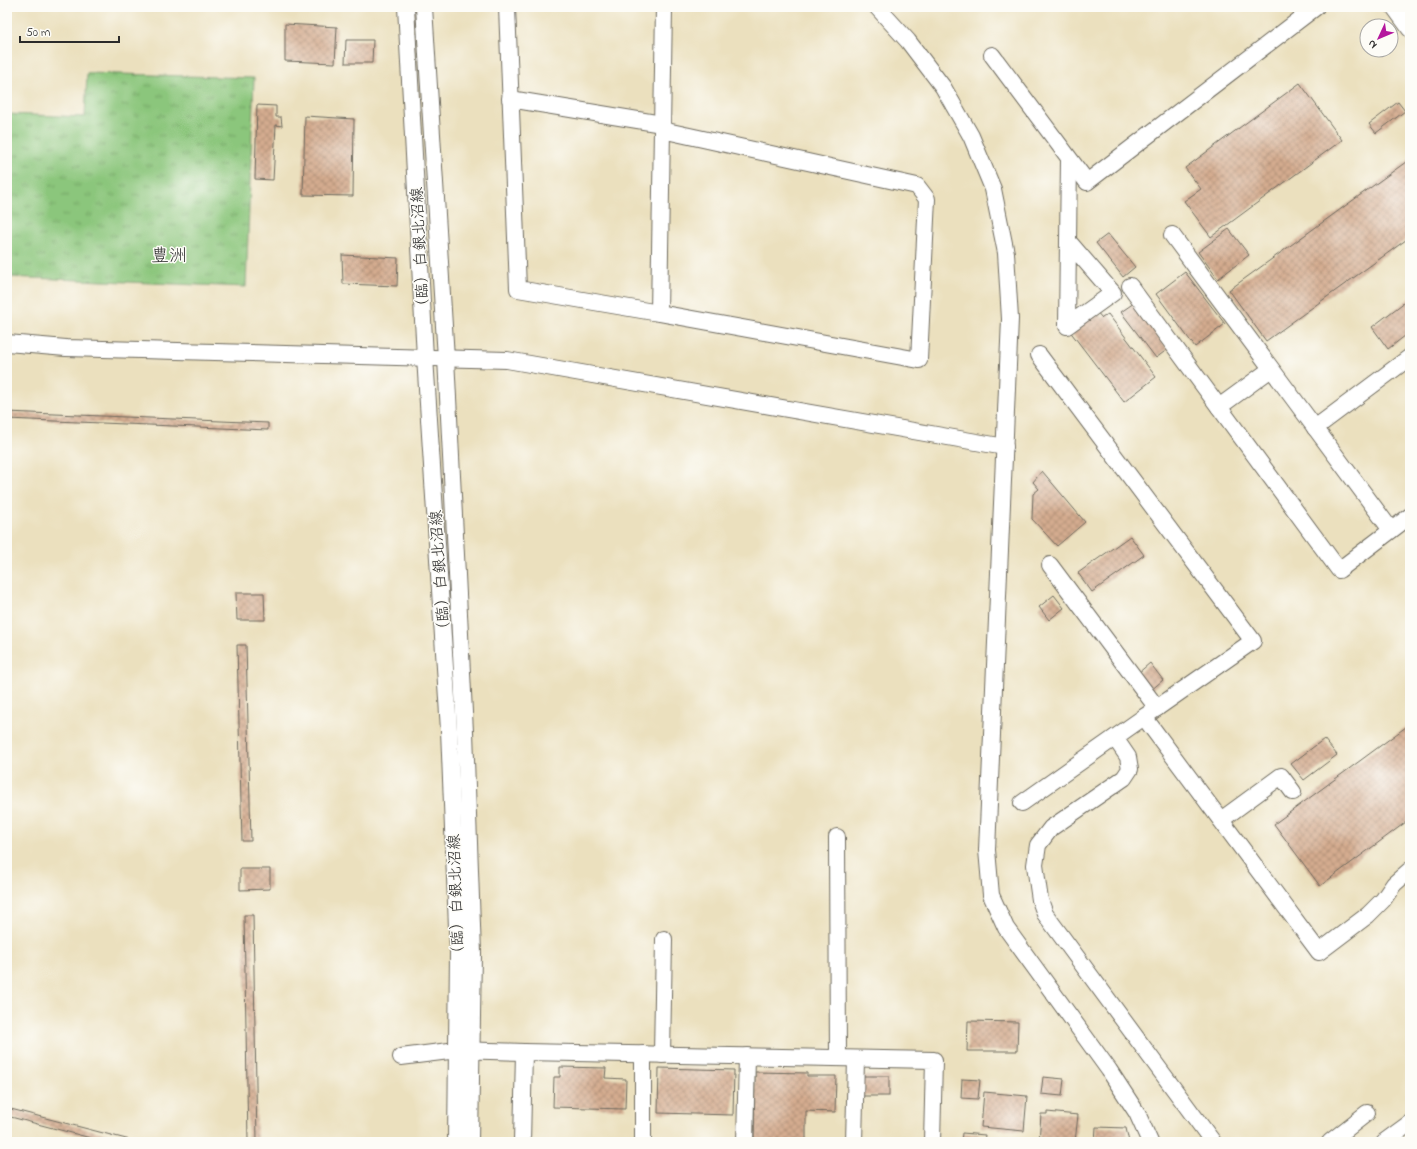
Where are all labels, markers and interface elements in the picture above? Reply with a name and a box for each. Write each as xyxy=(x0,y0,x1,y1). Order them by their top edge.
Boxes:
scale bar xyxy=(20,18,119,44)
north arrow xyxy=(1359,18,1399,58)
text: 50 m xyxy=(26,24,50,42)
text: N xyxy=(1364,36,1381,52)
street label: （臨）白銀北沼線 xyxy=(406,186,436,315)
district label: 豊洲 xyxy=(151,244,187,270)
street label: （臨）白銀北沼線 xyxy=(425,509,457,639)
street label: （臨）白銀北沼線 xyxy=(443,834,471,962)

